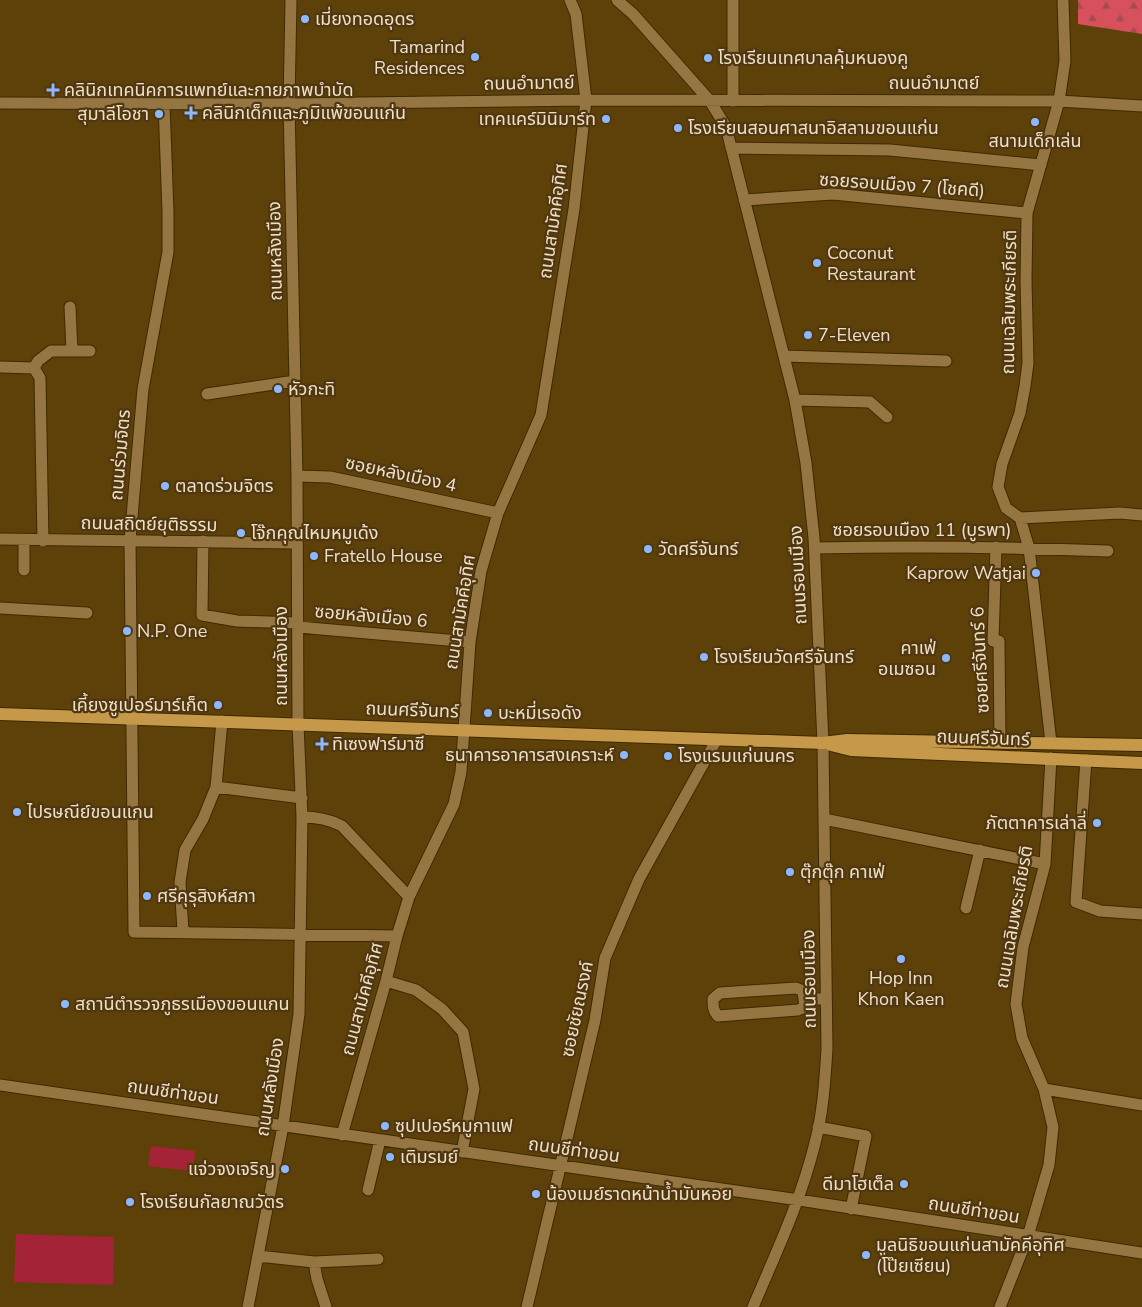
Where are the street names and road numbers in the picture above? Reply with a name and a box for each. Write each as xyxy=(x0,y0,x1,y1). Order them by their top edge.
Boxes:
street label: ถนนอำมาตย์ xyxy=(483,70,575,96)
street label: ถนนอำมาตย์ xyxy=(888,71,980,95)
street label: ถนนสามัคคีอุทิศ xyxy=(533,162,573,280)
street label: ซอยรอบเมือง 7 (โชคดี) xyxy=(818,167,986,203)
street label: ถนนหลังเมือง xyxy=(262,201,288,301)
street label: ถนนเฉลิมพระเกียรติ xyxy=(996,229,1022,375)
street label: ถนนร่วมจิตร xyxy=(104,408,136,502)
street label: ซอยหลังเมือง 4 xyxy=(343,450,459,498)
street label: ถนนสถิตย์ยุติธรรม xyxy=(80,511,218,537)
street label: ซอยรอบเมือง 11 (บูรพา) xyxy=(832,518,1012,542)
street label: ถนนรอบเมือง xyxy=(783,525,813,625)
street label: ถนนสามัคคีอุทิศ xyxy=(439,553,481,671)
street label: ซอยหลังเมือง 6 xyxy=(314,599,428,633)
street label: ถนนหลังเมือง xyxy=(269,606,293,706)
street label: ซอยศรีจันทร์ 6 xyxy=(965,606,995,714)
street label: ถนนศรีจันทร์ xyxy=(365,696,460,724)
street label: ถนนศรีจันทร์ xyxy=(936,724,1031,752)
street label: ถนนเฉลิมพระเกียรติ xyxy=(990,844,1038,990)
street label: ถนนรอบเมือง xyxy=(796,929,822,1029)
street label: ถนนสามัคคีอุทิศ xyxy=(335,940,389,1058)
street label: ซอยชัยณรงค์ xyxy=(555,959,599,1059)
street label: ถนนหลังเมือง xyxy=(250,1036,290,1138)
street label: ถนนชีท่าขอน xyxy=(126,1074,220,1110)
street label: ถนนชีท่าขอน xyxy=(527,1132,621,1168)
street label: ถนนชีท่าขอน xyxy=(927,1191,1021,1229)

